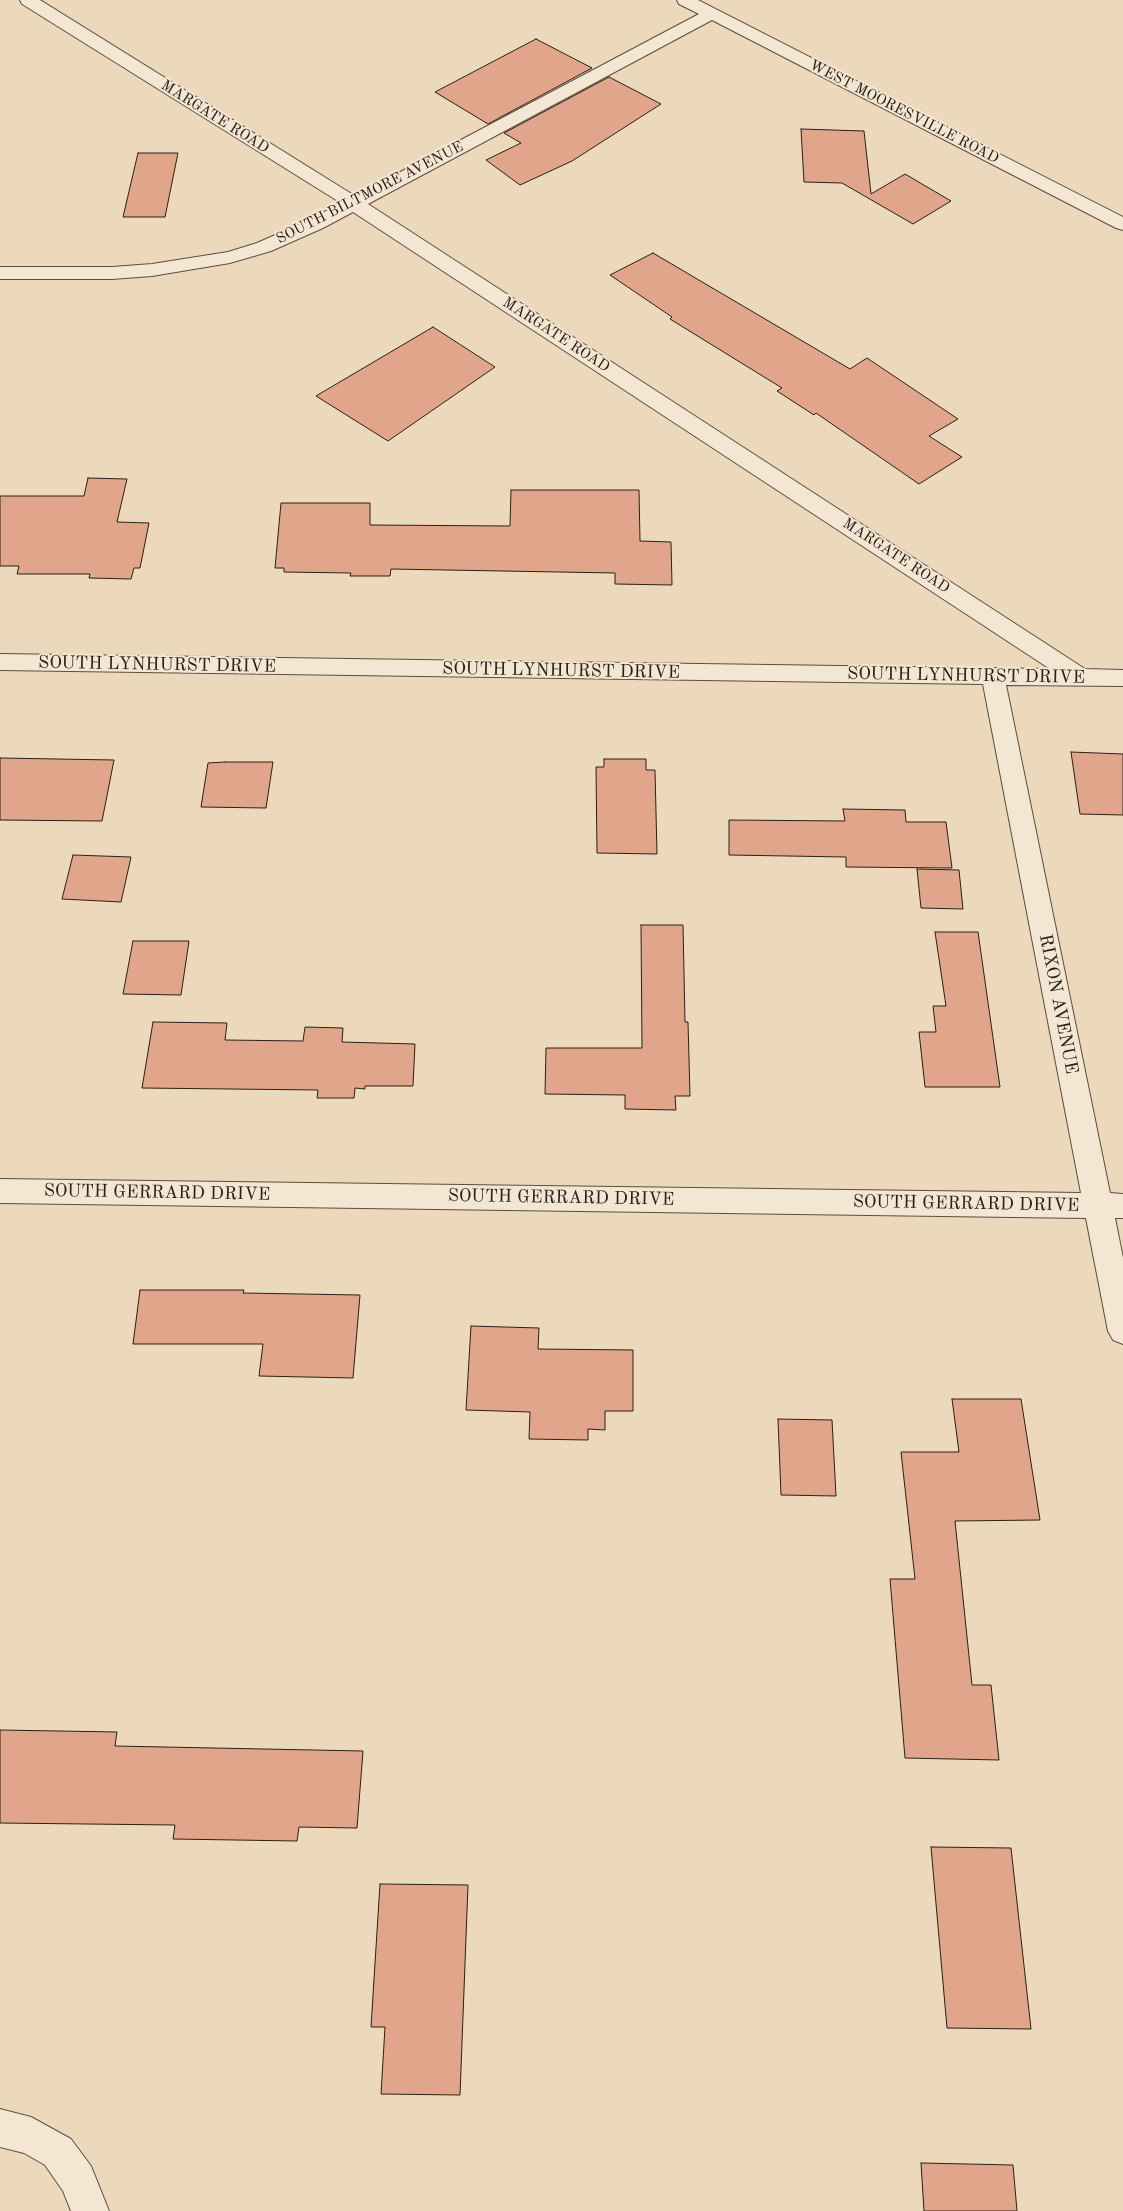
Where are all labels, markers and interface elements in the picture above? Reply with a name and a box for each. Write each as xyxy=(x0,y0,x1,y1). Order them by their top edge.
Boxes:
street label: WEST MOORESVILLE ROAD xyxy=(806,56,1002,168)
street label: MARGATE ROAD xyxy=(158,77,272,157)
street label: SOUTH BILTMORE AVENUE xyxy=(273,138,467,248)
street label: MARGATE ROAD xyxy=(499,294,613,376)
street label: MARGATE ROAD xyxy=(839,515,953,597)
street label: SOUTH LYNHURST DRIVE xyxy=(38,652,276,678)
street label: SOUTH LYNHURST DRIVE xyxy=(442,658,680,684)
street label: SOUTH LYNHURST DRIVE xyxy=(847,663,1085,689)
street label: RIXON AVENUE xyxy=(1034,932,1082,1076)
street label: SOUTH GERRARD DRIVE xyxy=(44,1180,270,1206)
street label: SOUTH GERRARD DRIVE xyxy=(448,1185,674,1211)
street label: SOUTH GERRARD DRIVE xyxy=(853,1191,1079,1217)

